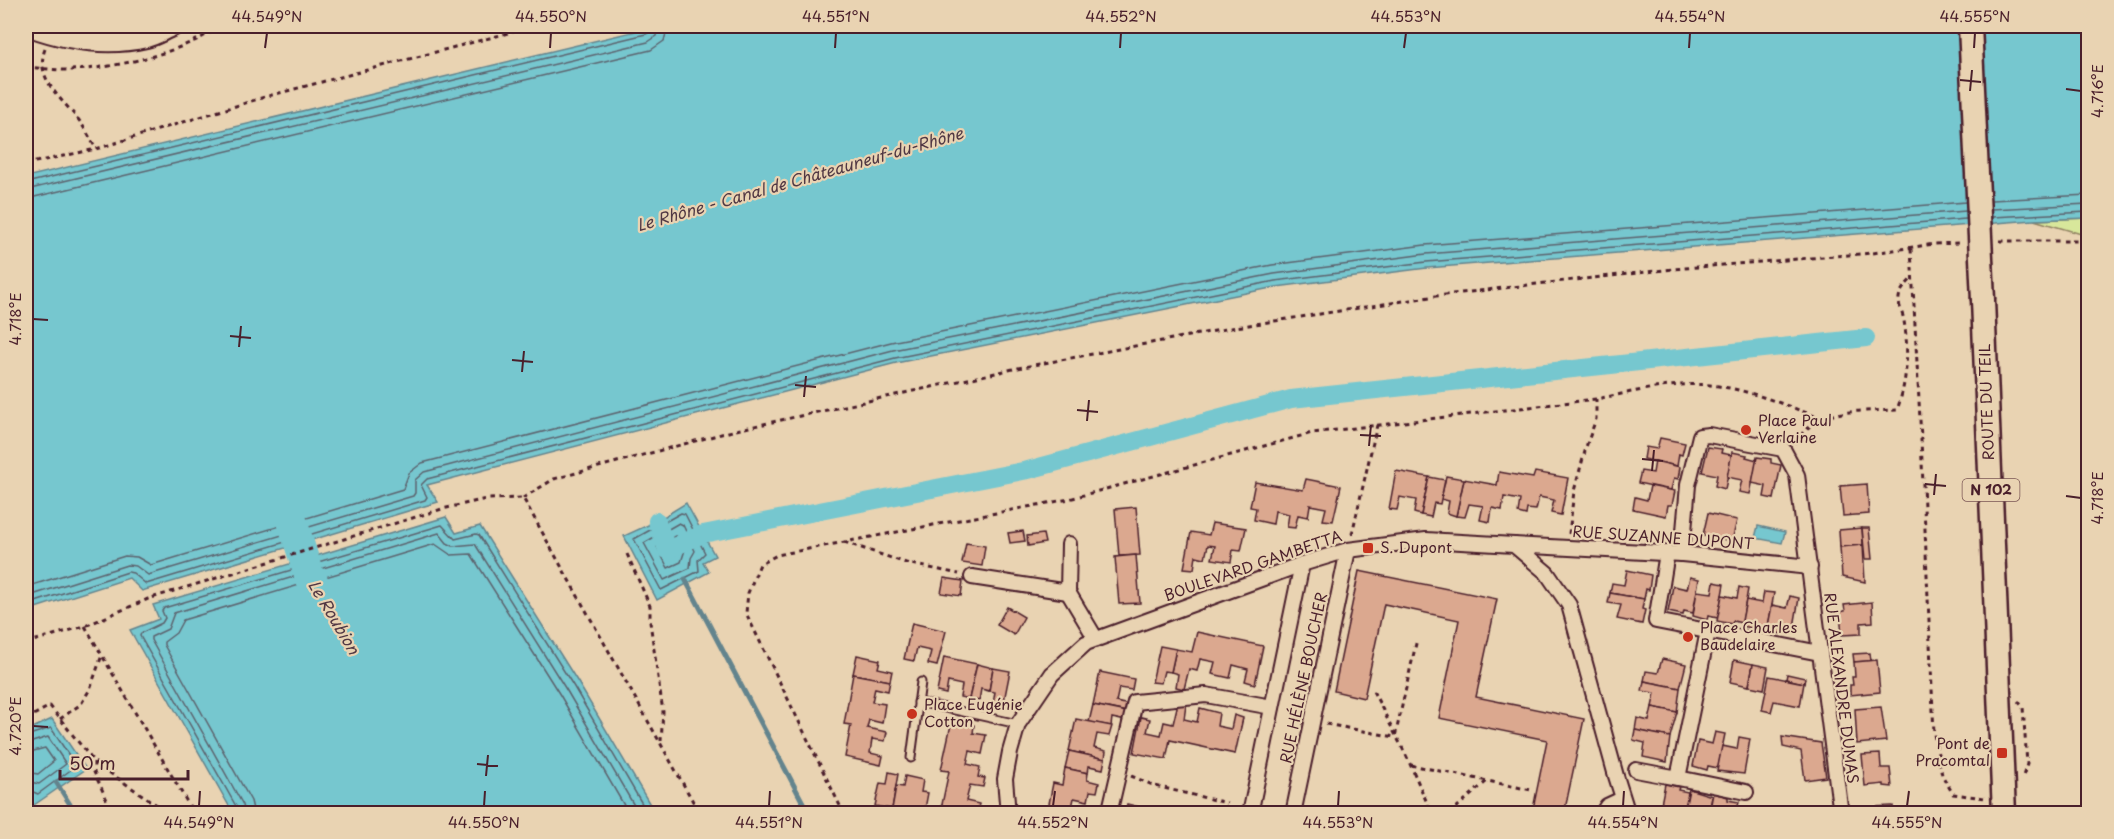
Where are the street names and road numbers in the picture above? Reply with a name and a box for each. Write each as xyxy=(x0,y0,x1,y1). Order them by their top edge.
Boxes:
street label: ROUTE DU TEIL xyxy=(1972,343,1999,461)
road number: N 102 xyxy=(1962,479,2020,501)
street label: RUE SUZANNE DUPONT xyxy=(1572,519,1755,554)
street label: BOULEVARD GAMBETTA xyxy=(1160,523,1345,606)
street label: RUE HÉLÈNE BOUCHER xyxy=(1273,590,1332,765)
street label: RUE ALEXANDRE DUMAS xyxy=(1819,591,1866,785)

